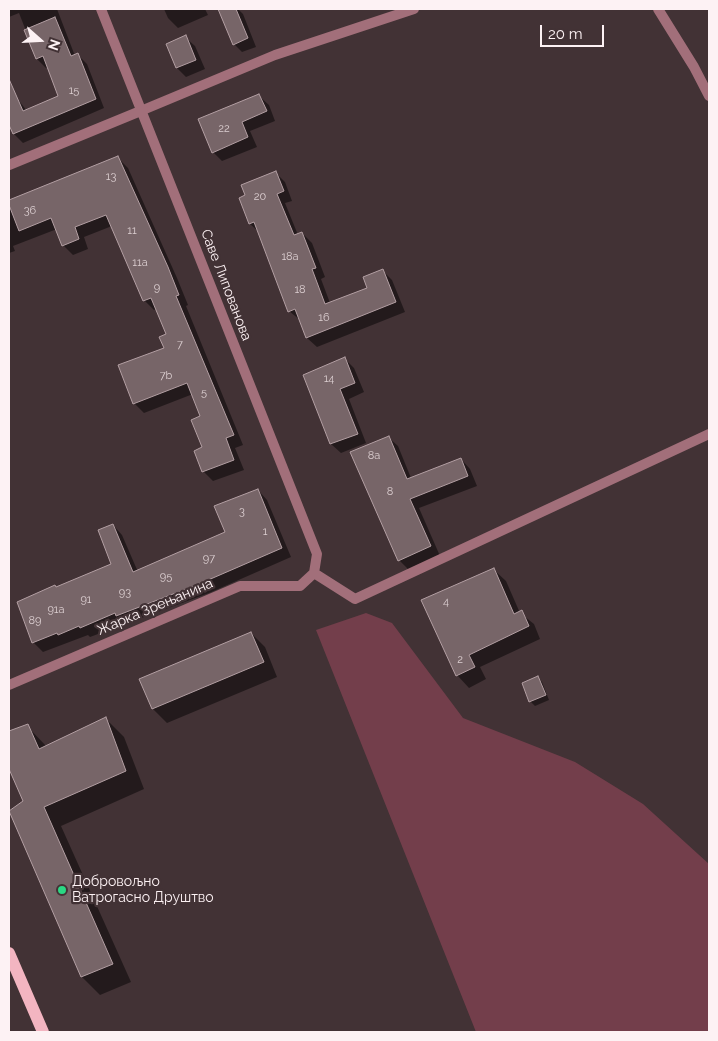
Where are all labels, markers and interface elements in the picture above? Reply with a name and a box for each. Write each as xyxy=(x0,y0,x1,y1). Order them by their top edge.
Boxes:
north arrow xyxy=(15,15,65,65)
scale bar xyxy=(543,15,607,47)
text: 20 m xyxy=(548,25,583,43)
text: N xyxy=(45,37,63,53)
house number: 15 xyxy=(69,84,79,98)
house number: 22 xyxy=(218,122,230,136)
house number: 13 xyxy=(106,170,116,184)
house number: 20 xyxy=(254,190,266,204)
house number: 36 xyxy=(24,204,36,218)
house number: 11 xyxy=(127,224,137,238)
street label: Саве Липованова xyxy=(197,227,255,343)
house number: 18a xyxy=(281,250,299,264)
house number: 11a xyxy=(132,256,148,270)
house number: 9 xyxy=(154,281,160,295)
house number: 18 xyxy=(294,283,306,297)
house number: 16 xyxy=(318,311,330,325)
house number: 7 xyxy=(177,338,183,352)
house number: 7b xyxy=(160,369,172,383)
house number: 14 xyxy=(324,372,334,386)
house number: 5 xyxy=(201,386,207,400)
house number: 8a xyxy=(368,449,380,463)
house number: 8 xyxy=(387,485,393,499)
house number: 3 xyxy=(239,505,245,519)
house number: 1 xyxy=(263,525,267,539)
house number: 97 xyxy=(203,552,215,566)
house number: 95 xyxy=(160,570,172,584)
street label: Жарка Зрењанина xyxy=(95,575,215,639)
house number: 93 xyxy=(119,586,131,600)
house number: 91 xyxy=(80,593,92,607)
house number: 4 xyxy=(443,595,449,609)
house number: 91a xyxy=(47,603,65,617)
house number: 89 xyxy=(29,614,41,628)
house number: 2 xyxy=(457,653,463,667)
place label: Добровољно Ватрогасно Друштво xyxy=(72,874,214,906)
marker: Добровољно Ватрогасно Друштво xyxy=(56,884,68,896)

